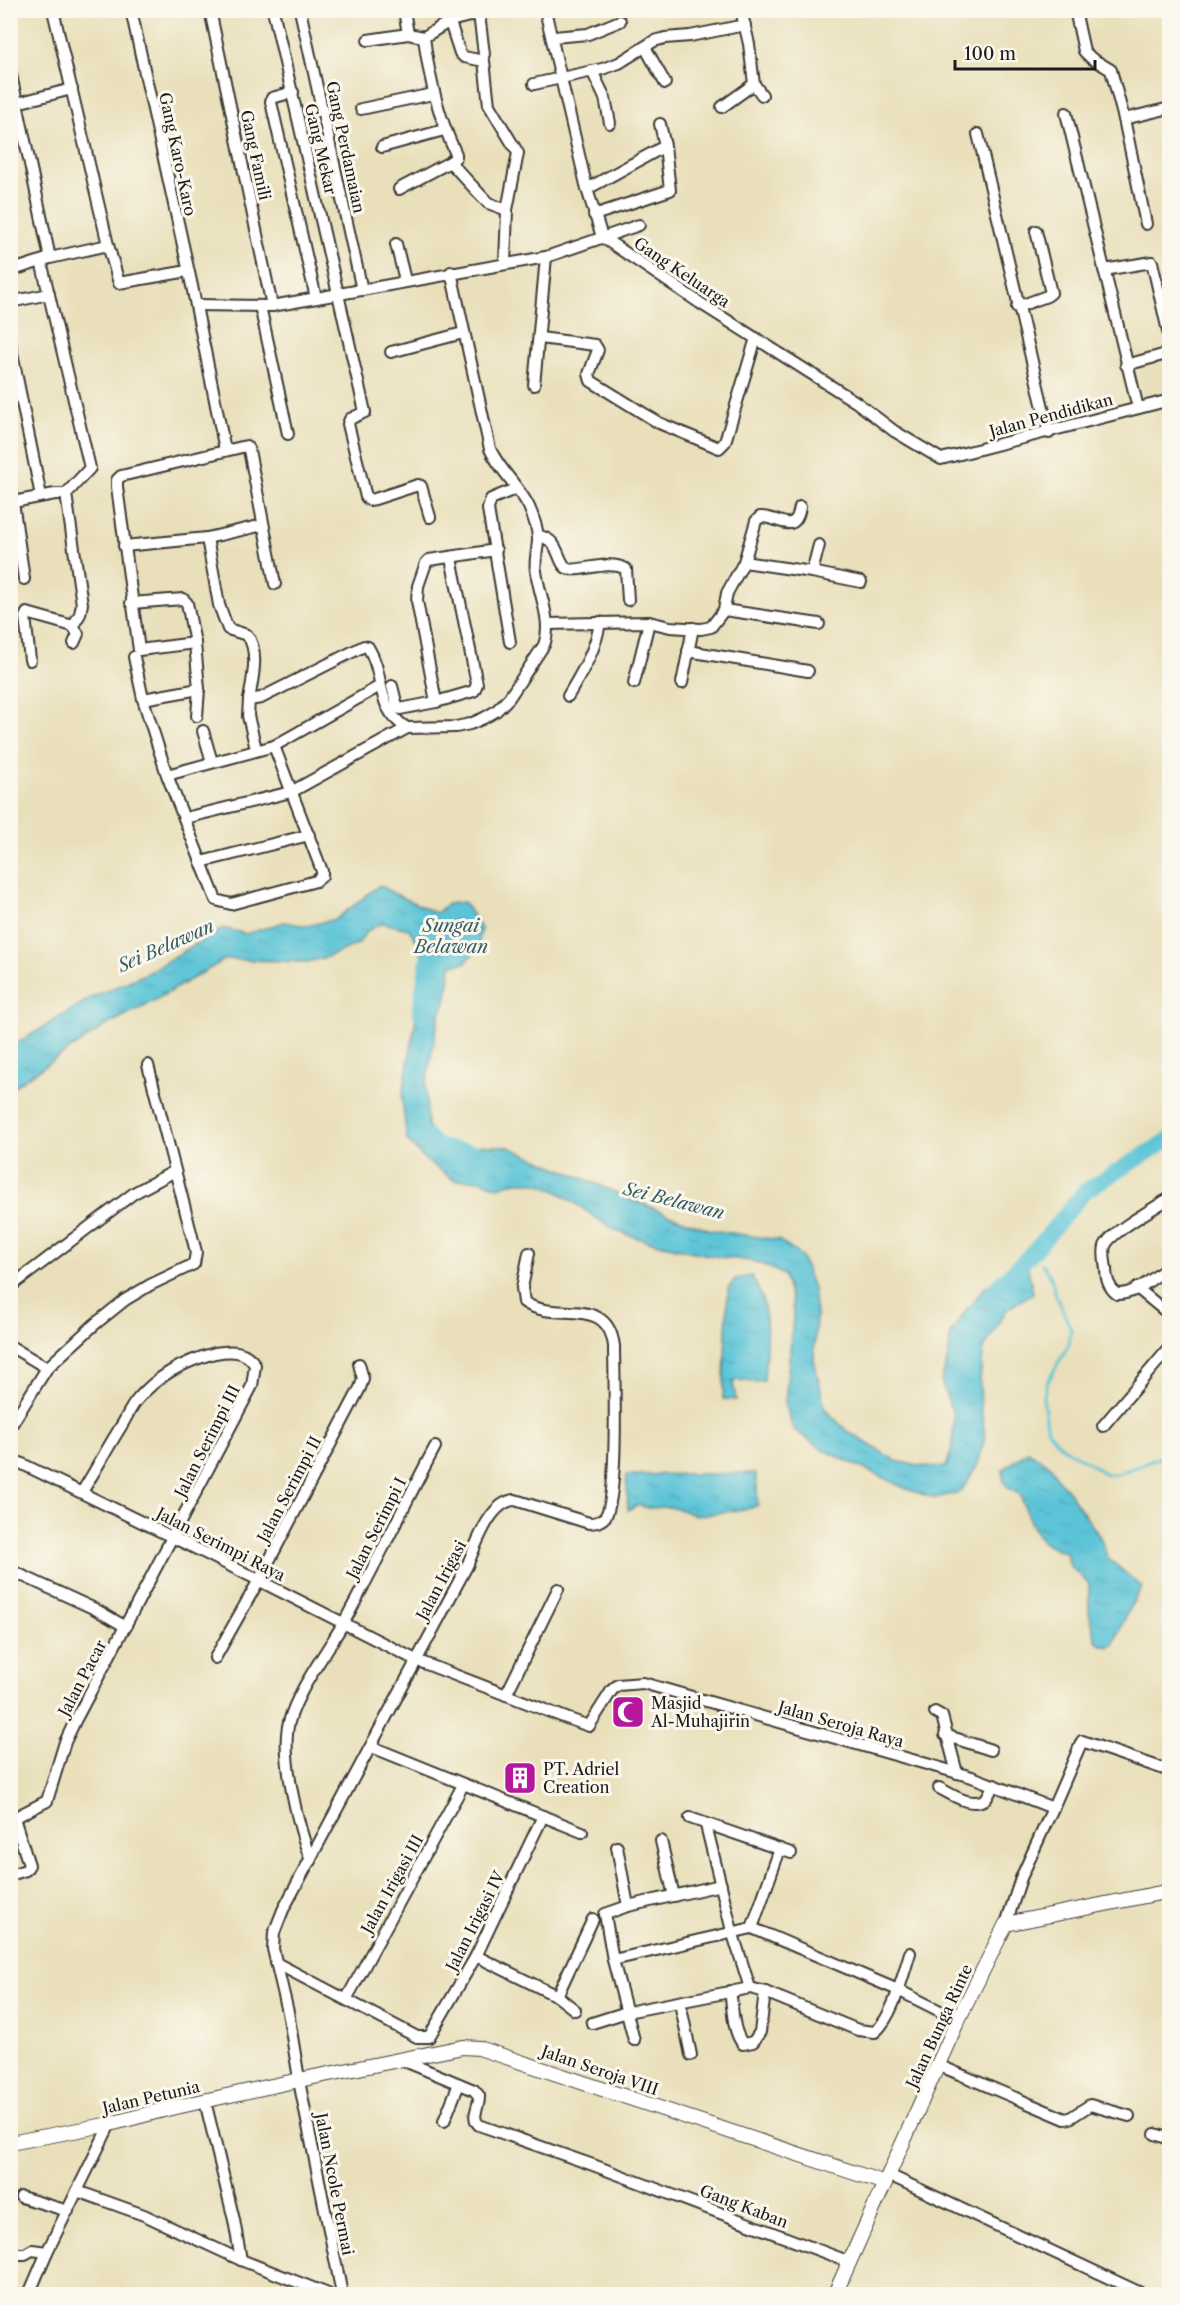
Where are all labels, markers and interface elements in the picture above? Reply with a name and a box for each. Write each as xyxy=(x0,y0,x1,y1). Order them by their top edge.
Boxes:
scale bar xyxy=(955,33,1094,71)
text: 100 m xyxy=(964,43,1016,65)
street label: Gang Perdamaian xyxy=(322,79,370,215)
street label: Gang Karo-Karo xyxy=(155,90,201,218)
street label: Gang Mekar xyxy=(301,101,341,197)
street label: Gang Famili xyxy=(237,108,275,202)
street label: Gang Keluarga xyxy=(630,233,734,312)
street label: Jalan Pendidikan xyxy=(984,389,1115,442)
water label: Sei Belawan xyxy=(114,915,218,977)
water label: Sungai Belawan xyxy=(412,915,488,958)
water label: Sei Belawan xyxy=(620,1178,727,1224)
street label: Jalan Serimpi III xyxy=(169,1381,244,1503)
street label: Jalan Serimpi II xyxy=(251,1432,325,1548)
street label: Jalan Serimpi I xyxy=(340,1474,410,1585)
street label: Jalan Serimpi Raya xyxy=(150,1501,289,1585)
street label: Jalan Irigasi xyxy=(410,1536,470,1626)
street label: Jalan Pacar xyxy=(52,1636,111,1722)
place label: Masjid Al-Muhajirin xyxy=(650,1693,750,1731)
mosque icon: Masjid Al-Muhajirin xyxy=(610,1694,646,1730)
street label: Jalan Seroja Raya xyxy=(773,1696,907,1752)
place label: PT. Adriel Creation xyxy=(543,1759,619,1797)
building icon: PT. Adriel Creation xyxy=(502,1760,538,1796)
street label: Jalan Irigasi III xyxy=(355,1831,427,1940)
street label: Jalan Irigasi IV xyxy=(440,1867,509,1977)
street label: Jalan Bunga Rinte xyxy=(900,1961,976,2094)
street label: Jalan Seroja VIII xyxy=(536,2040,661,2099)
street label: Jalan Petunia xyxy=(97,2076,202,2119)
street label: Jalan Ncole Permai xyxy=(311,2108,359,2257)
street label: Gang Kaban xyxy=(697,2180,791,2232)

